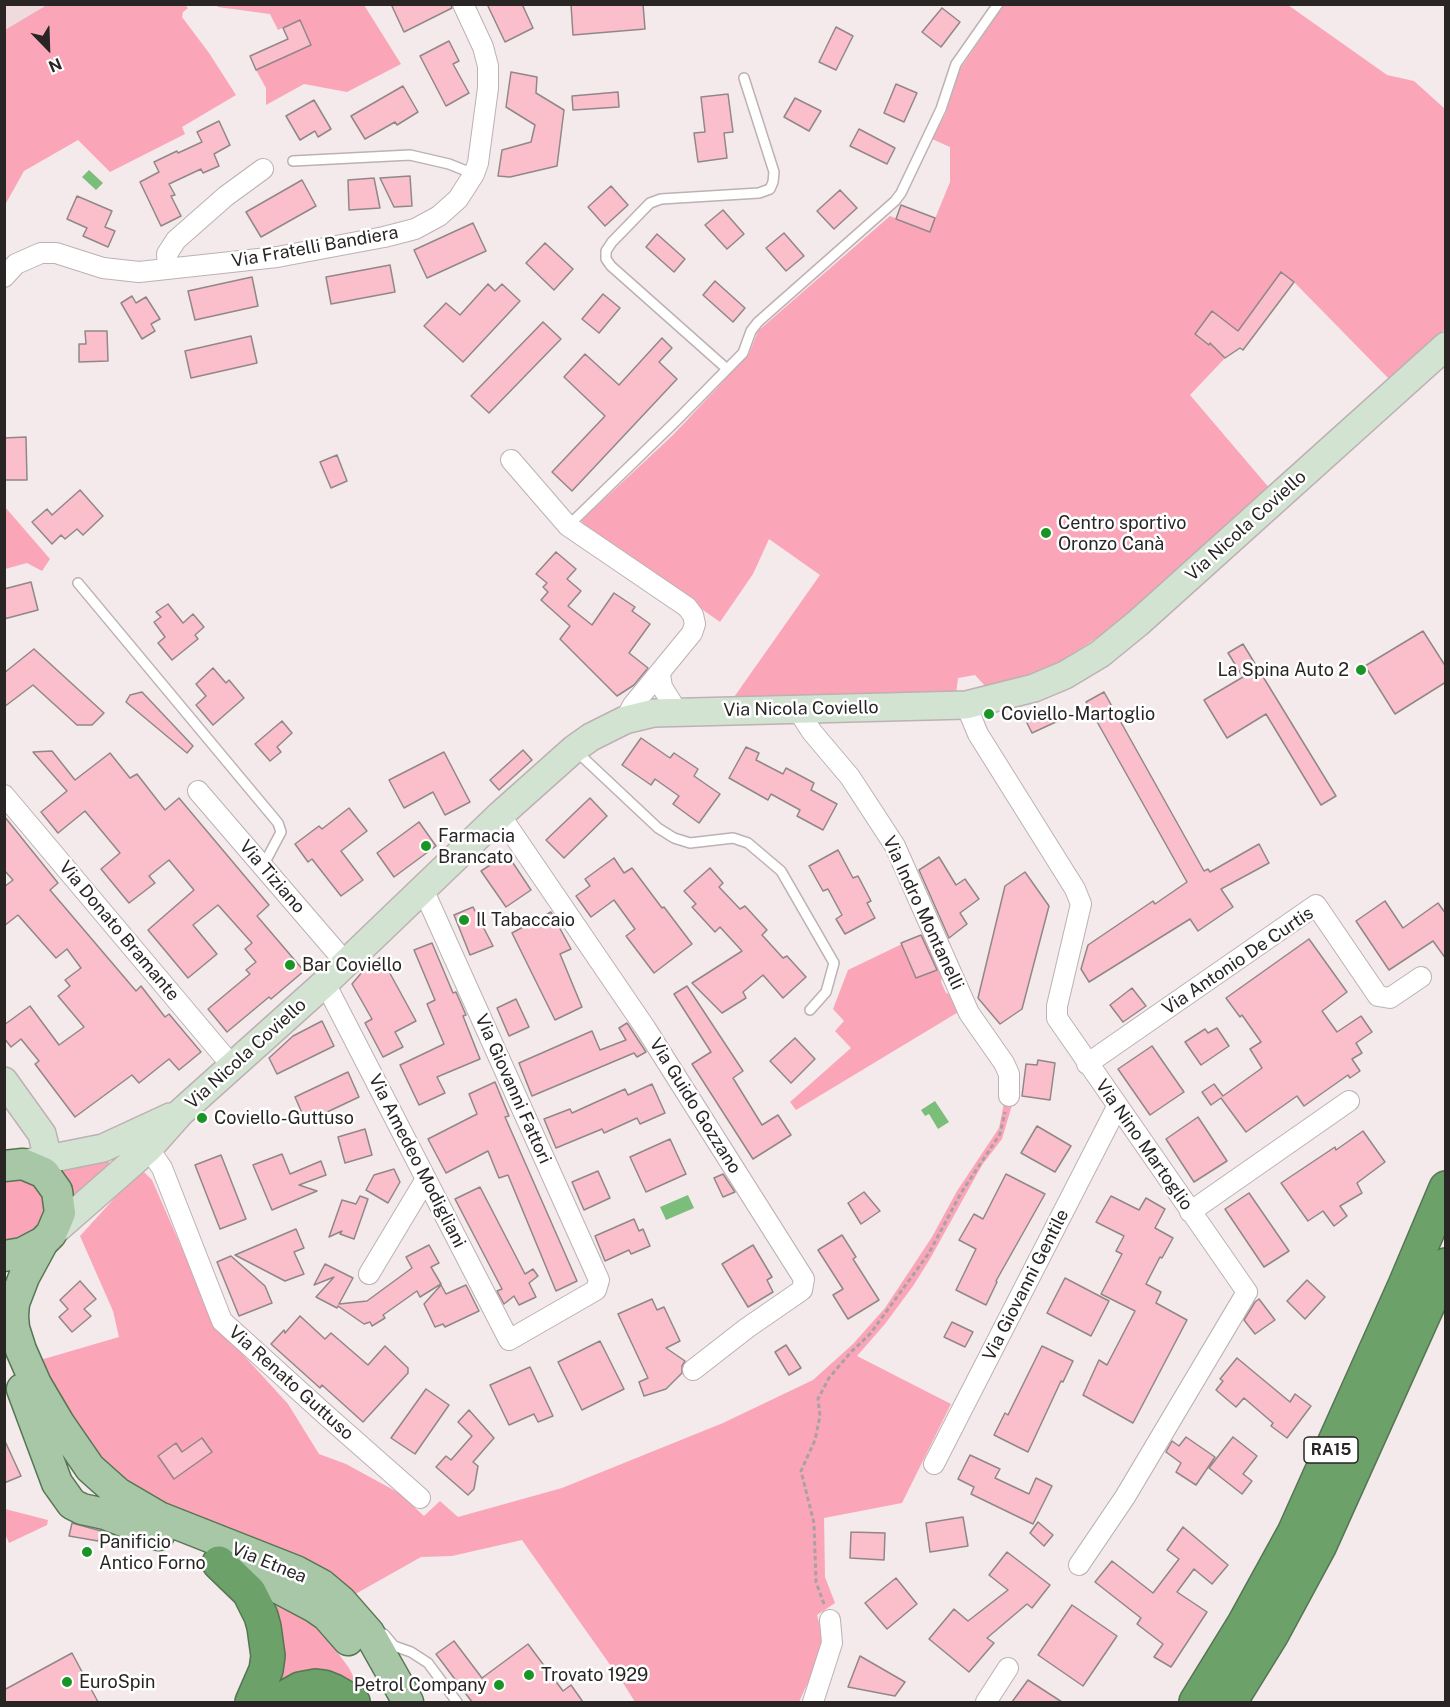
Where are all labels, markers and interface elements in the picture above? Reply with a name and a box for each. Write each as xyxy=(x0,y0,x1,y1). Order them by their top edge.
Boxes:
north arrow xyxy=(18,18,78,78)
text: N xyxy=(46,54,65,76)
street label: Via Fratelli Bandiera xyxy=(230,222,400,272)
street label: Via Nicola Coviello xyxy=(1181,466,1311,586)
place label: Centro sportivo Oronzo Canà xyxy=(1058,512,1186,554)
marker: Centro sportivo Oronzo Canà xyxy=(1039,526,1053,540)
place label: La Spina Auto 2 xyxy=(1217,659,1349,681)
marker: La Spina Auto 2 xyxy=(1354,663,1368,677)
street label: Via Nicola Coviello xyxy=(723,697,879,721)
place label: Coviello-Martoglio xyxy=(1001,703,1155,725)
marker: Coviello-Martoglio xyxy=(982,707,996,721)
place label: Farmacia Brancato xyxy=(438,825,515,868)
street label: Via Indro Montanelli xyxy=(878,833,968,993)
street label: Via Tiziano xyxy=(234,836,310,918)
marker: Farmacia Brancato xyxy=(419,839,433,853)
street label: Via Donato Bramante xyxy=(54,857,184,1005)
street label: Via Antonio De Curtis xyxy=(1158,902,1318,1020)
place label: Il Tabaccaio xyxy=(476,909,575,931)
marker: Il Tabaccaio xyxy=(457,913,471,927)
place label: Bar Coviello xyxy=(302,954,402,976)
marker: Bar Coviello xyxy=(283,958,297,972)
street label: Via Nicola Coviello xyxy=(181,994,311,1114)
street label: Via Giovanni Fattori xyxy=(470,1011,556,1167)
street label: Via Guido Gozzano xyxy=(645,1034,745,1178)
street label: Via Amedeo Modigliani xyxy=(364,1071,470,1251)
street label: Via Nino Martoglio xyxy=(1091,1075,1197,1215)
place label: Coviello-Guttuso xyxy=(214,1107,354,1129)
marker: Coviello-Guttuso xyxy=(195,1111,209,1125)
street label: Via Giovanni Gentile xyxy=(978,1206,1074,1364)
street label: Via Renato Guttuso xyxy=(224,1321,358,1445)
road number: RA15 xyxy=(1304,1437,1358,1463)
place label: Panificio Antico Forno xyxy=(99,1531,206,1574)
street label: Via Etnea xyxy=(228,1538,310,1588)
marker: Panificio Antico Forno xyxy=(80,1545,94,1559)
place label: Trovato 1929 xyxy=(541,1664,648,1686)
marker: Trovato 1929 xyxy=(522,1668,536,1682)
place label: EuroSpin xyxy=(79,1671,155,1693)
place label: Petrol Company xyxy=(354,1674,487,1696)
marker: EuroSpin xyxy=(60,1675,74,1689)
marker: Petrol Company xyxy=(492,1678,506,1692)

